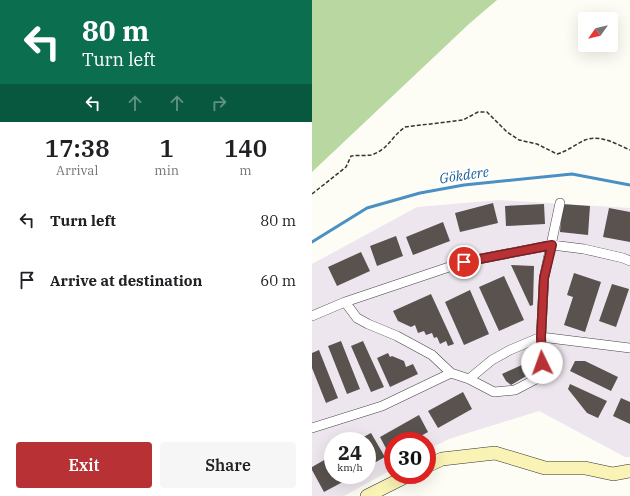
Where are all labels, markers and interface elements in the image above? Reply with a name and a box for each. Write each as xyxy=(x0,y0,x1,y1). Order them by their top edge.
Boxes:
text: 80 m xyxy=(82,12,149,49)
north arrow xyxy=(578,12,618,52)
map controls xyxy=(578,12,618,52)
icon: left xyxy=(16,16,68,68)
text: Turn left xyxy=(82,48,156,71)
icon: left xyxy=(82,92,104,114)
icon: ahead xyxy=(124,92,146,114)
icon: ahead xyxy=(166,92,188,114)
icon: right xyxy=(208,92,230,114)
text: 17:38 xyxy=(45,132,110,164)
text: 1 xyxy=(160,132,174,164)
text: 140 xyxy=(224,132,267,164)
text: Arrival xyxy=(56,162,98,179)
text: min xyxy=(154,162,179,179)
text: m xyxy=(239,162,252,179)
water label: Gökdere xyxy=(438,163,491,187)
icon: left xyxy=(16,209,38,231)
text: Turn left xyxy=(50,211,116,230)
text: 80 m xyxy=(260,211,296,230)
pin xyxy=(447,245,481,279)
icon: arrive xyxy=(453,251,475,273)
icon: arrive xyxy=(16,269,38,291)
text: Arrive at destination xyxy=(50,271,202,290)
text: 60 m xyxy=(260,271,296,290)
position arrow xyxy=(521,342,563,384)
speed limit sign: 30 xyxy=(384,432,436,484)
text: 24 xyxy=(338,439,362,466)
button: Exit xyxy=(16,442,152,488)
button: Share xyxy=(160,442,296,488)
text: km/h xyxy=(337,461,363,474)

